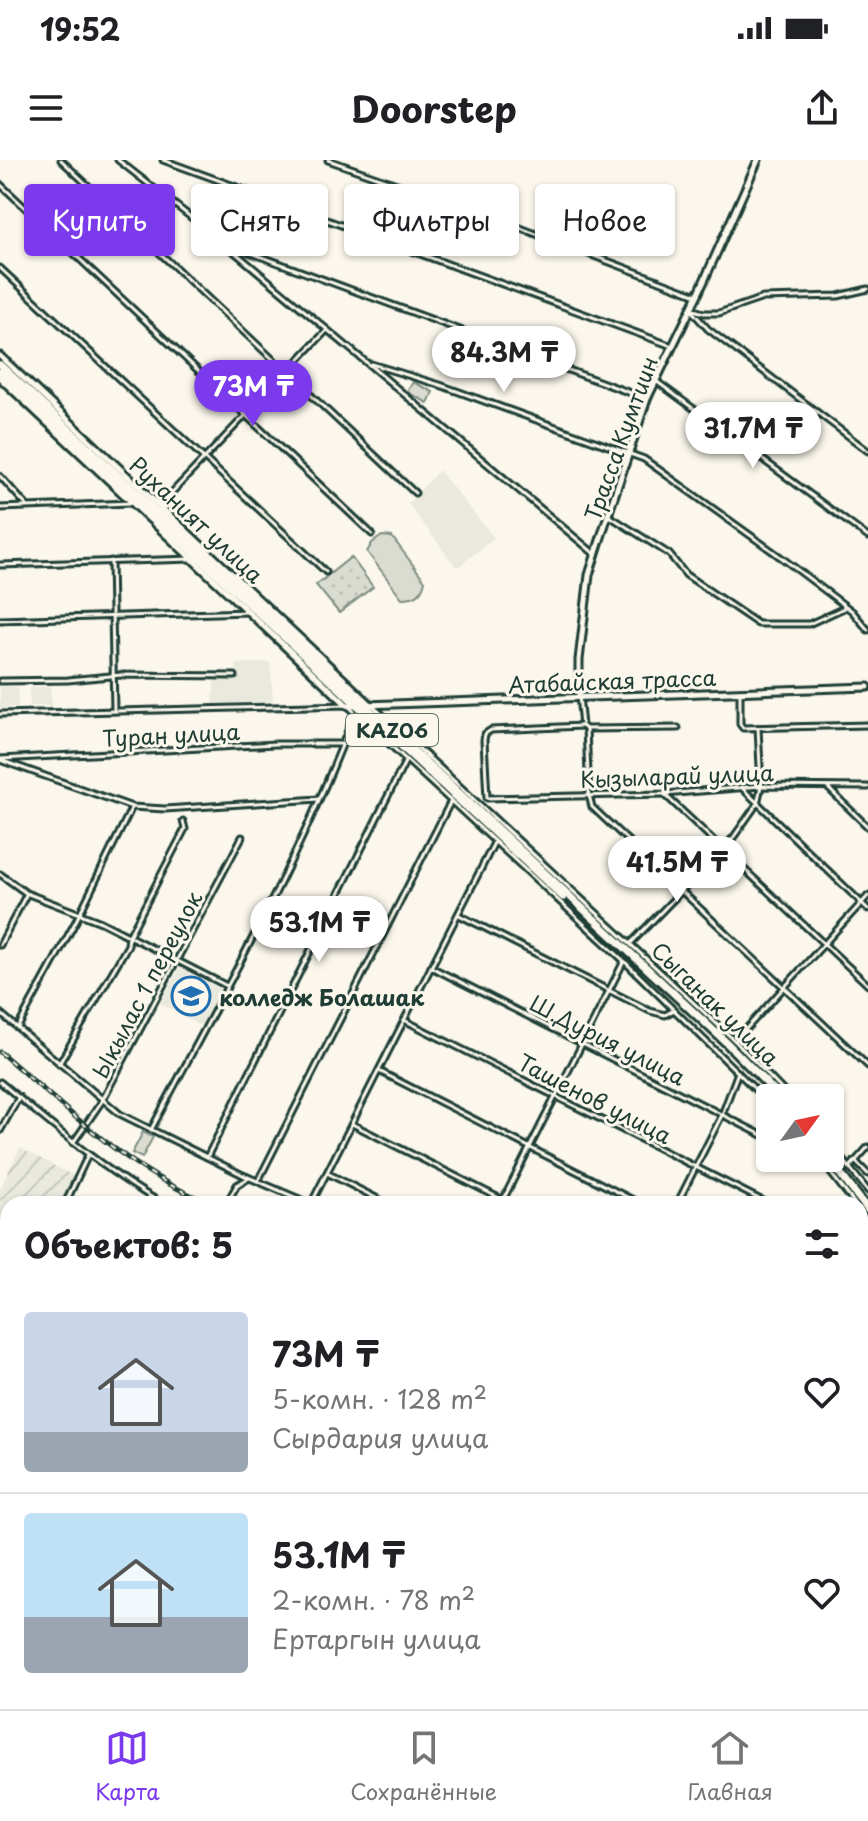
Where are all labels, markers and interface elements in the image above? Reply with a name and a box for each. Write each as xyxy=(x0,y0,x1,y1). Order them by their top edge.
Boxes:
text: 19:52 xyxy=(40,6,120,51)
text: Doorstep xyxy=(351,81,517,135)
icon: menu xyxy=(24,86,68,130)
icon: share xyxy=(800,86,844,130)
chip: Купить xyxy=(24,184,175,256)
chip: Снять xyxy=(191,184,328,256)
chip: Фильтры xyxy=(344,184,519,256)
chip: Новое xyxy=(535,184,675,256)
pin: 84.3M ₸ xyxy=(430,326,578,394)
text: 84.3M ₸ xyxy=(450,332,558,371)
street label: Трасса Кумтиин xyxy=(575,351,665,525)
pin: 73M ₸ xyxy=(197,360,309,428)
text: 73M ₸ xyxy=(212,366,294,405)
pin: 31.7M ₸ xyxy=(679,402,827,470)
text: 31.7M ₸ xyxy=(703,408,803,447)
street label: Руханият улица xyxy=(123,448,272,590)
street label: Атабайская трасса xyxy=(507,660,717,700)
street label: Туран улица xyxy=(101,714,241,754)
road number: KАZ06 xyxy=(346,714,438,746)
street label: Кызыларай улица xyxy=(580,755,775,795)
pin: 41.5M ₸ xyxy=(603,836,751,904)
text: 41.5M ₸ xyxy=(626,842,728,881)
street label: Ыкылас 1 переулок xyxy=(83,884,210,1083)
pin: 53.1M ₸ xyxy=(245,896,393,964)
text: 53.1M ₸ xyxy=(268,902,370,941)
street label: Сыганак улица xyxy=(645,933,787,1073)
school or university icon: колледж Болашак xyxy=(170,975,212,1017)
place label: колледж Болашак xyxy=(219,980,425,1013)
street label: Ш.Дурия улица xyxy=(524,985,692,1093)
street label: Ташенов улица xyxy=(512,1045,678,1151)
north arrow xyxy=(756,1084,844,1172)
map controls xyxy=(756,1084,844,1172)
text: Объектов: 5 xyxy=(24,1218,233,1270)
icon: filters xyxy=(800,1222,844,1266)
text: 73M ₸ xyxy=(272,1327,379,1379)
icon: home xyxy=(88,1344,184,1440)
icon: heart xyxy=(800,1370,844,1414)
text: 5-комн. · 128 m² xyxy=(272,1379,487,1418)
text: Сырдария улица xyxy=(272,1418,488,1457)
text: 53.1M ₸ xyxy=(272,1528,405,1580)
icon: home xyxy=(88,1545,184,1641)
icon: heart xyxy=(800,1571,844,1615)
text: 2-комн. · 78 m² xyxy=(272,1580,475,1619)
text: Ертаргын улица xyxy=(272,1619,481,1658)
tab: Карта xyxy=(95,1726,160,1807)
tab: Сохранённые xyxy=(350,1726,497,1807)
tab: Главная xyxy=(688,1726,773,1807)

